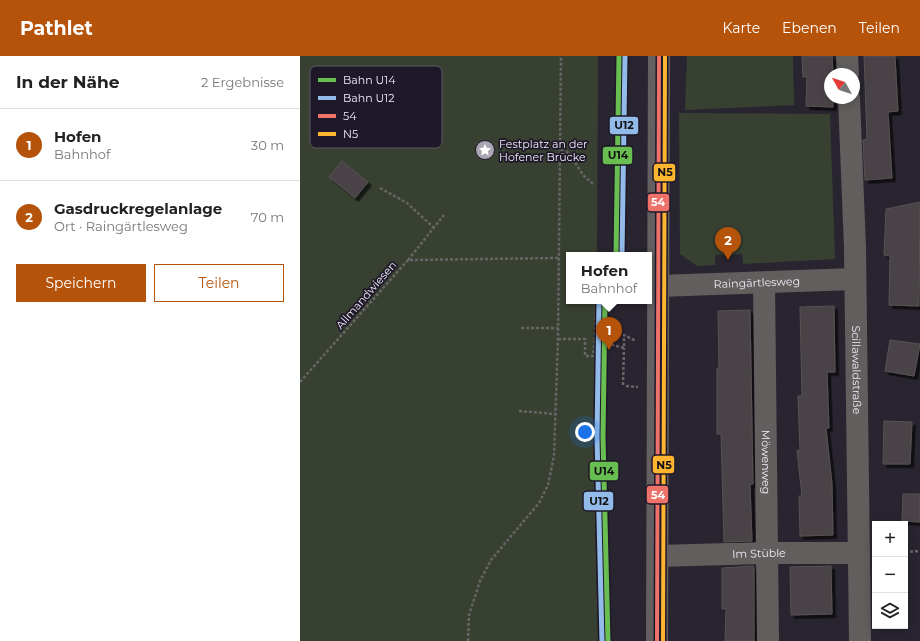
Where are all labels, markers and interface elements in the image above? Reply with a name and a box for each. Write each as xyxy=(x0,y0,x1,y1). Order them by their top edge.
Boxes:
text: Pathlet xyxy=(20,17,93,40)
text: Karte xyxy=(722,19,760,37)
text: Ebenen xyxy=(782,19,837,37)
text: Teilen xyxy=(859,19,900,37)
legend xyxy=(310,66,442,148)
north arrow xyxy=(824,68,860,104)
text: In der Nähe xyxy=(16,72,120,92)
text: Bahn U14 xyxy=(343,73,396,87)
text: 2 Ergebnisse xyxy=(201,74,284,90)
text: Bahn U12 xyxy=(343,91,394,105)
text: 54 xyxy=(343,109,357,123)
line badge: U12 xyxy=(609,116,639,135)
text: U12 xyxy=(614,118,634,132)
text: Hofen xyxy=(54,127,101,146)
text: N5 xyxy=(343,127,358,141)
text: 1 xyxy=(26,137,32,153)
text: 30 m xyxy=(251,137,284,153)
place label: Festplatz an der Hofener Brücke xyxy=(499,137,587,164)
place icon: Festplatz an der Hofener Brücke xyxy=(474,139,496,161)
text: Bahnhof xyxy=(54,146,110,162)
line badge: U14 xyxy=(602,146,633,165)
text: U14 xyxy=(608,148,629,162)
line badge: N5 xyxy=(653,163,676,182)
text: N5 xyxy=(657,165,673,179)
line badge: 54 xyxy=(647,193,670,212)
text: 54 xyxy=(651,195,665,209)
text: Gasdruckregelanlage xyxy=(54,199,222,218)
text: 2 xyxy=(25,209,33,225)
text: 70 m xyxy=(251,209,284,225)
text: Ort · Raingärtlesweg xyxy=(54,218,188,234)
pin: 2 xyxy=(715,227,741,260)
popup xyxy=(566,252,652,304)
street label: Allmandwiesen xyxy=(333,258,399,332)
text: Hofen xyxy=(581,261,628,280)
button: Speichern xyxy=(16,264,146,302)
button: Teilen xyxy=(154,264,284,302)
street label: Raingärtlesweg xyxy=(713,274,800,291)
text: Bahnhof xyxy=(581,280,637,296)
pin: 1 xyxy=(596,317,622,350)
street label: Scillawaldstraße xyxy=(849,325,864,415)
your location xyxy=(575,422,595,442)
street label: Möwenweg xyxy=(759,430,773,494)
line badge: N5 xyxy=(652,455,675,474)
text: N5 xyxy=(656,458,672,472)
line badge: U14 xyxy=(589,461,619,481)
text: U14 xyxy=(594,464,615,478)
line badge: 54 xyxy=(646,485,669,504)
text: 54 xyxy=(651,488,665,502)
line badge: U12 xyxy=(583,491,614,511)
text: U12 xyxy=(589,494,609,508)
map controls xyxy=(872,521,908,629)
button: + xyxy=(872,521,908,557)
street label: Im Stüble xyxy=(732,546,786,561)
button: − xyxy=(872,557,908,593)
button: layers xyxy=(872,593,908,629)

